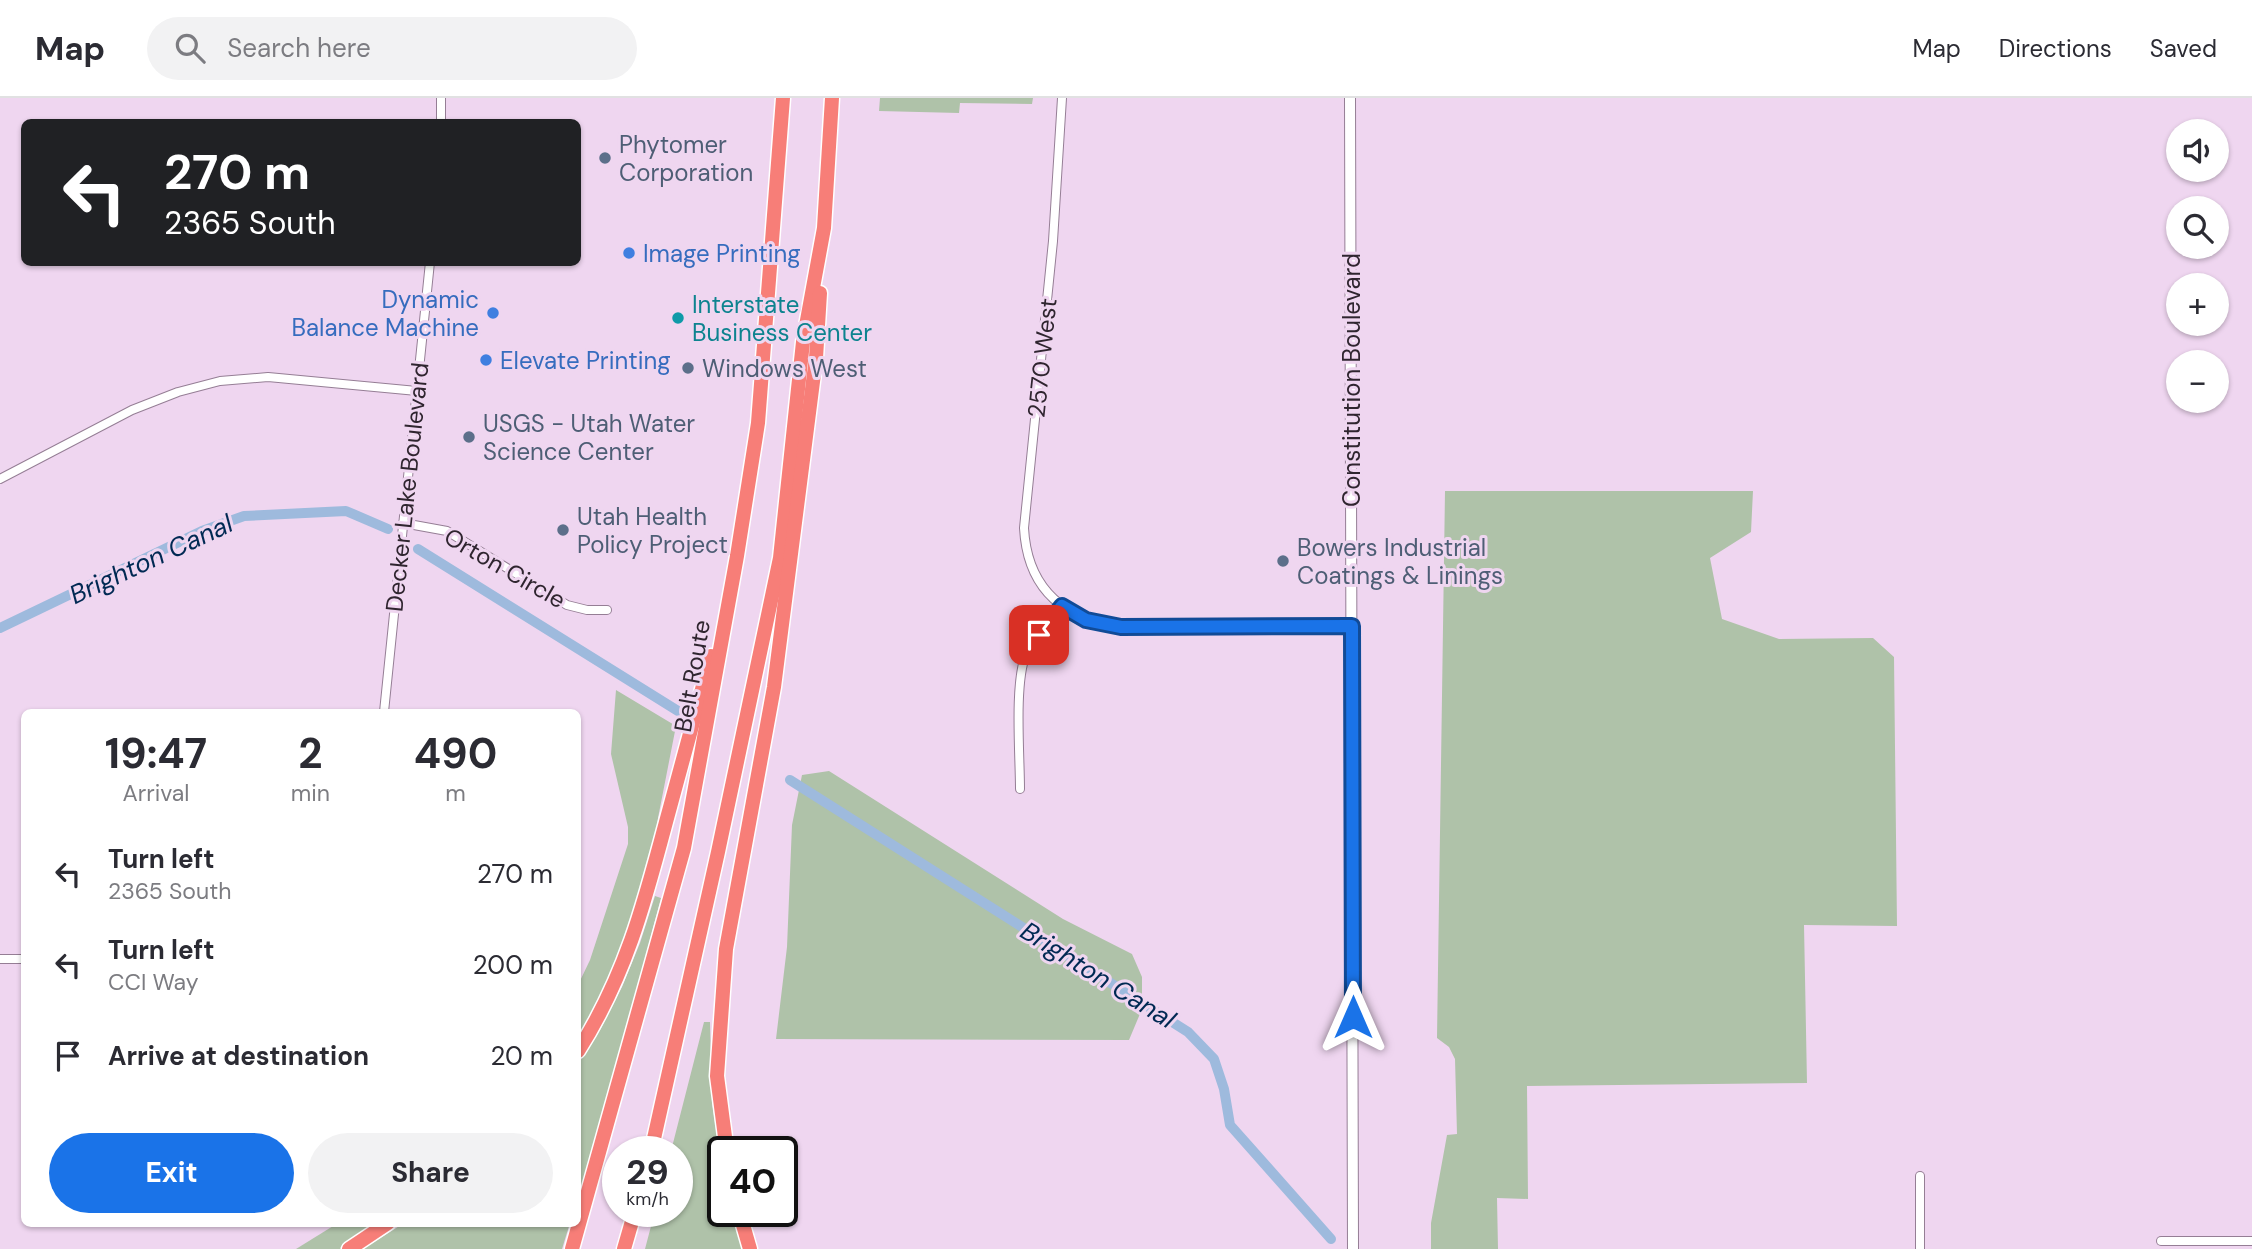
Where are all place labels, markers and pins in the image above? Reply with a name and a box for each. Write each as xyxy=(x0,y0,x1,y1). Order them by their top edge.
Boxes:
place label: Phytomer Corporation xyxy=(619,129,753,188)
marker: Phytomer Corporation xyxy=(597,150,613,166)
place label: Image Printing xyxy=(643,238,801,269)
marker: Image Printing xyxy=(621,245,637,261)
place label: Dynamic Balance Machine xyxy=(292,284,479,343)
place label: Interstate Business Center xyxy=(692,289,872,348)
marker: Dynamic Balance Machine xyxy=(485,305,501,321)
marker: Interstate Business Center xyxy=(670,310,686,326)
place label: Elevate Printing xyxy=(500,345,671,376)
marker: Elevate Printing xyxy=(478,352,494,368)
place label: Windows West xyxy=(702,353,867,384)
marker: Windows West xyxy=(680,360,696,376)
place label: USGS - Utah Water Science Center xyxy=(483,408,695,467)
marker: USGS - Utah Water Science Center xyxy=(461,429,477,445)
place label: Utah Health Policy Project xyxy=(577,501,728,560)
marker: Utah Health Policy Project xyxy=(555,522,571,538)
place label: Bowers Industrial Coatings & Linings xyxy=(1297,532,1503,591)
marker: Bowers Industrial Coatings & Linings xyxy=(1275,553,1291,569)
pin xyxy=(1009,605,1069,665)

